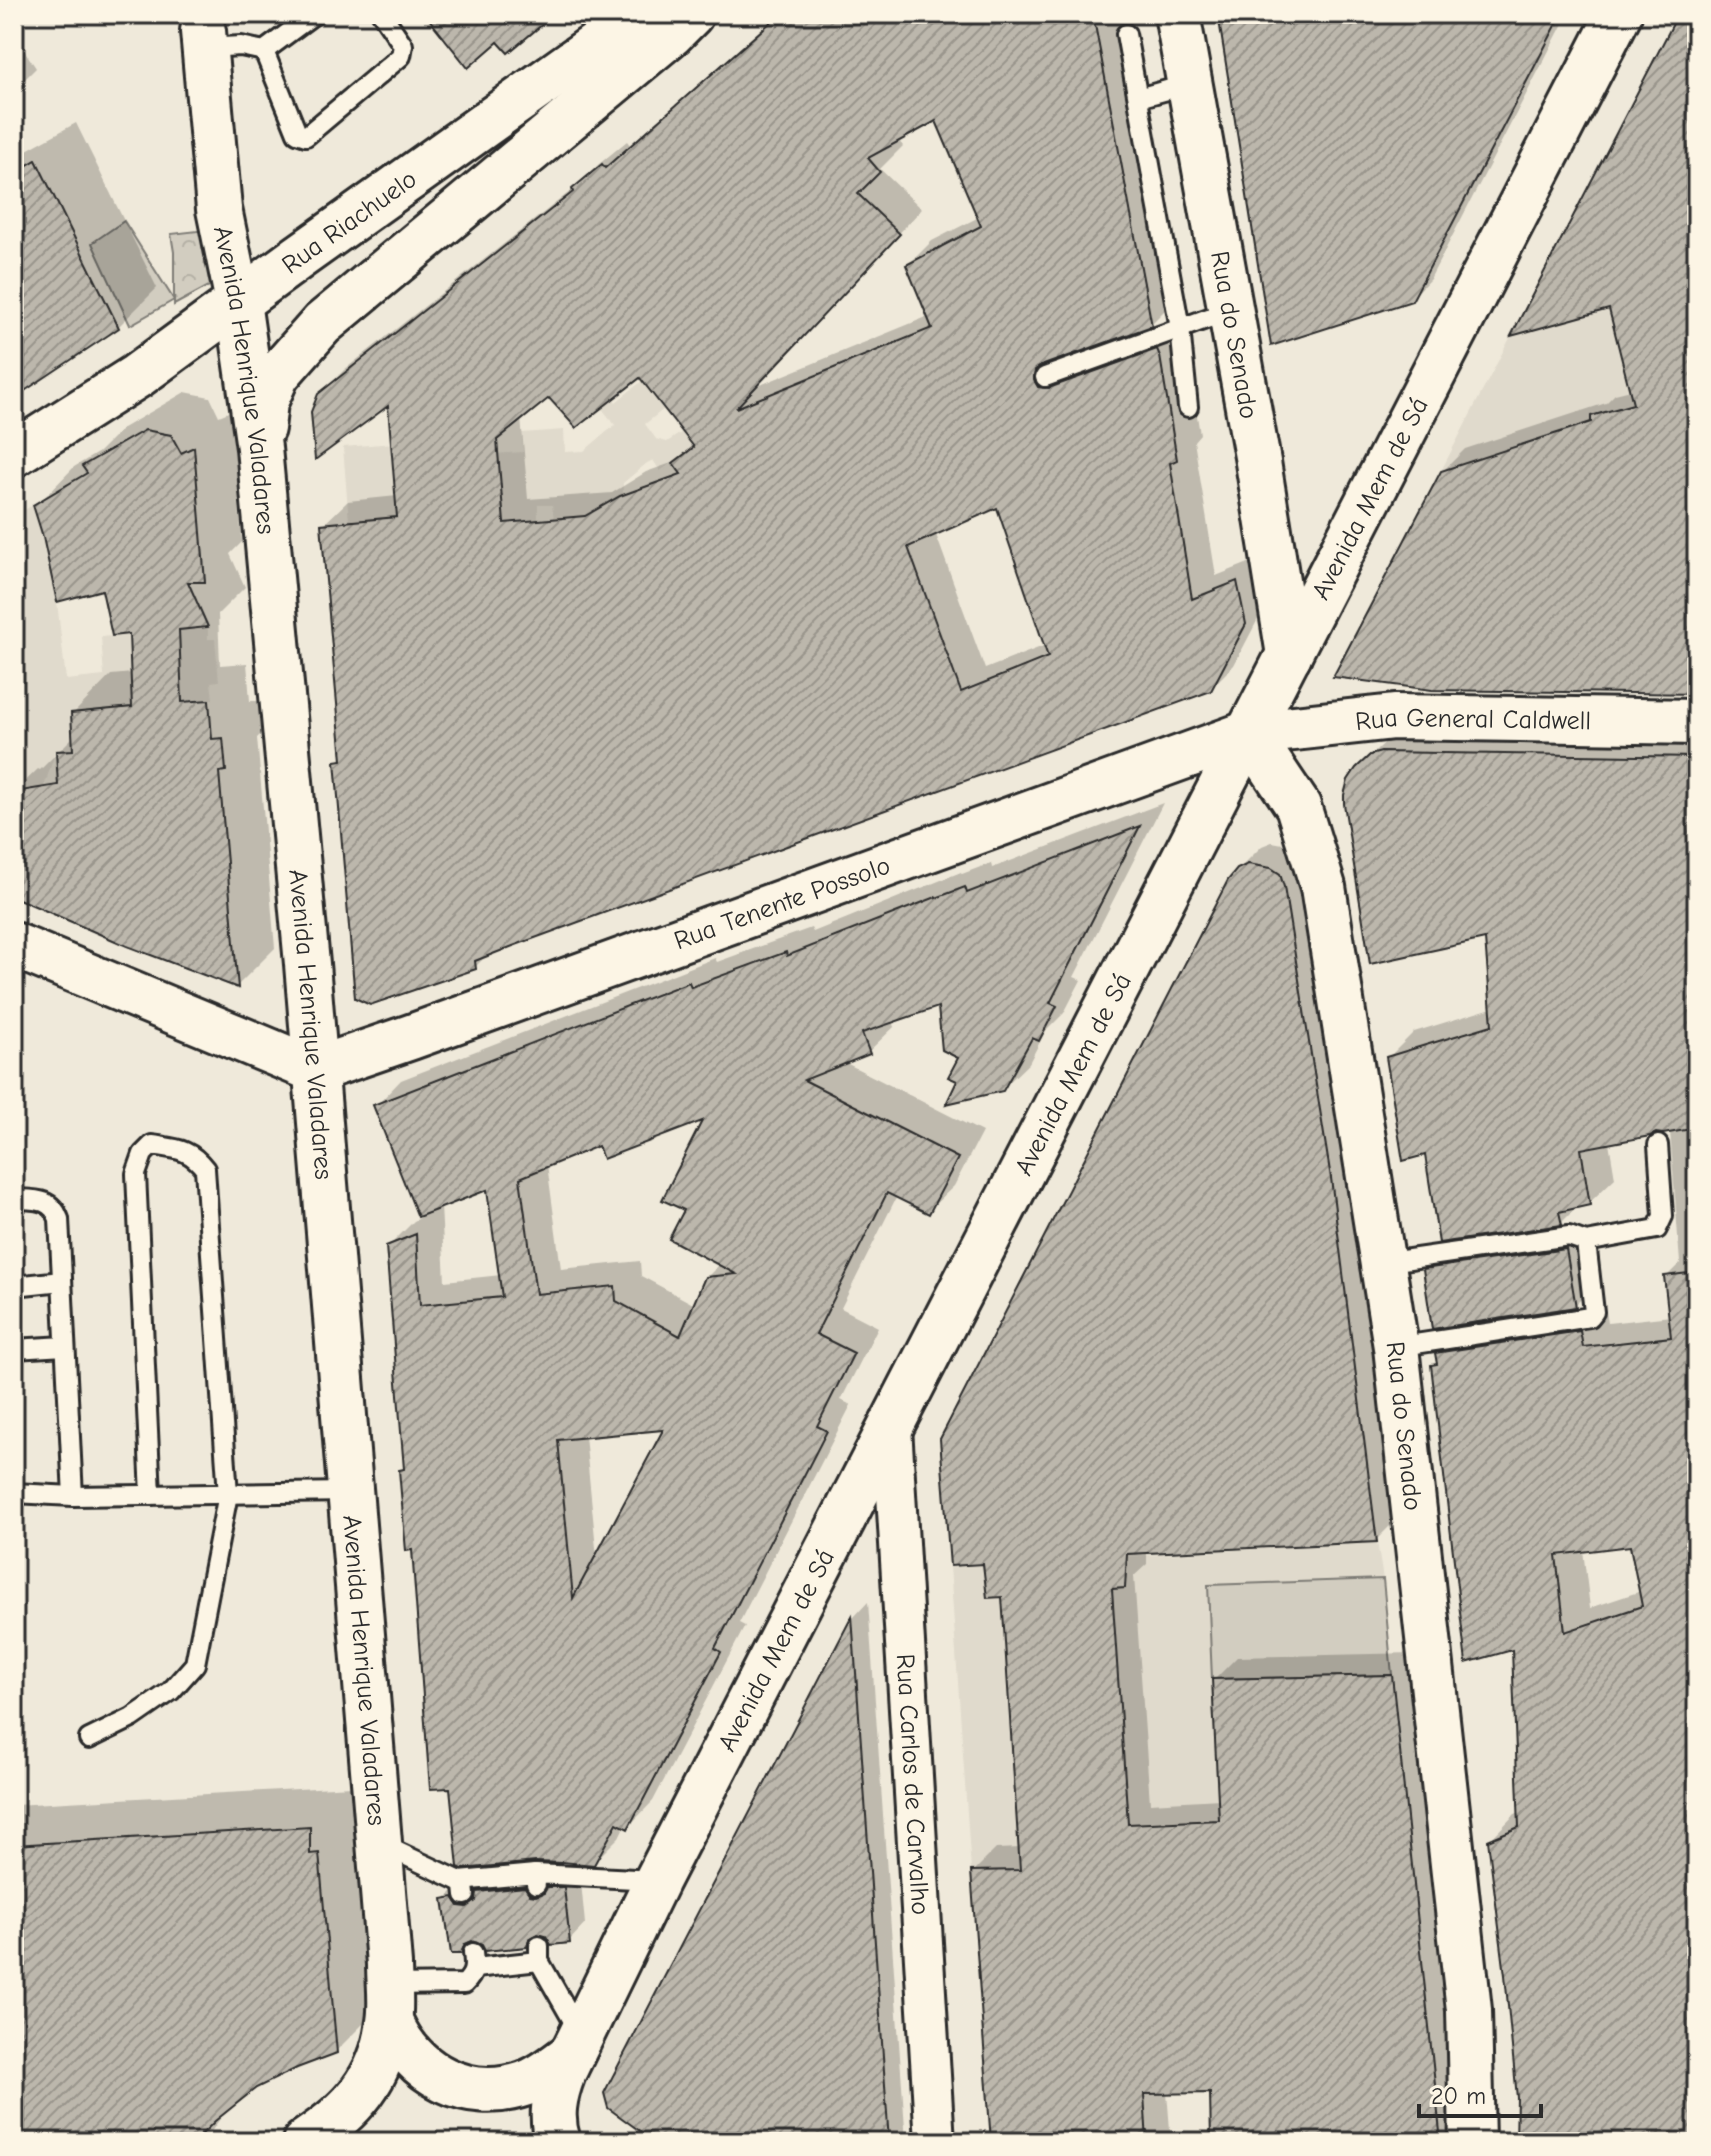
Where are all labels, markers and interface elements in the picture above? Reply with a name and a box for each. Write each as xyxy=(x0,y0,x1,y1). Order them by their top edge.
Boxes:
street label: Rua Riachuelo xyxy=(276,164,423,280)
street label: Avenida Henrique Valadares xyxy=(207,223,281,536)
street label: Rua do Senado xyxy=(1204,249,1264,421)
street label: Avenida Mem de Sá xyxy=(1306,393,1435,605)
street label: Rua General Caldwell xyxy=(1354,703,1591,737)
street label: Rua Tenente Possolo xyxy=(670,851,894,956)
street label: Avenida Henrique Valadares xyxy=(282,868,339,1181)
street label: Avenida Mem de Sá xyxy=(1009,969,1138,1181)
street label: Rua do Senado xyxy=(1380,1340,1428,1512)
street label: Avenida Henrique Valadares xyxy=(336,1514,392,1827)
street label: Avenida Mem de Sá xyxy=(712,1545,841,1757)
street label: Rua Carlos de Carvalho xyxy=(890,1653,935,1916)
scale bar xyxy=(1419,2068,1541,2118)
text: 20 m xyxy=(1431,2082,1486,2110)

